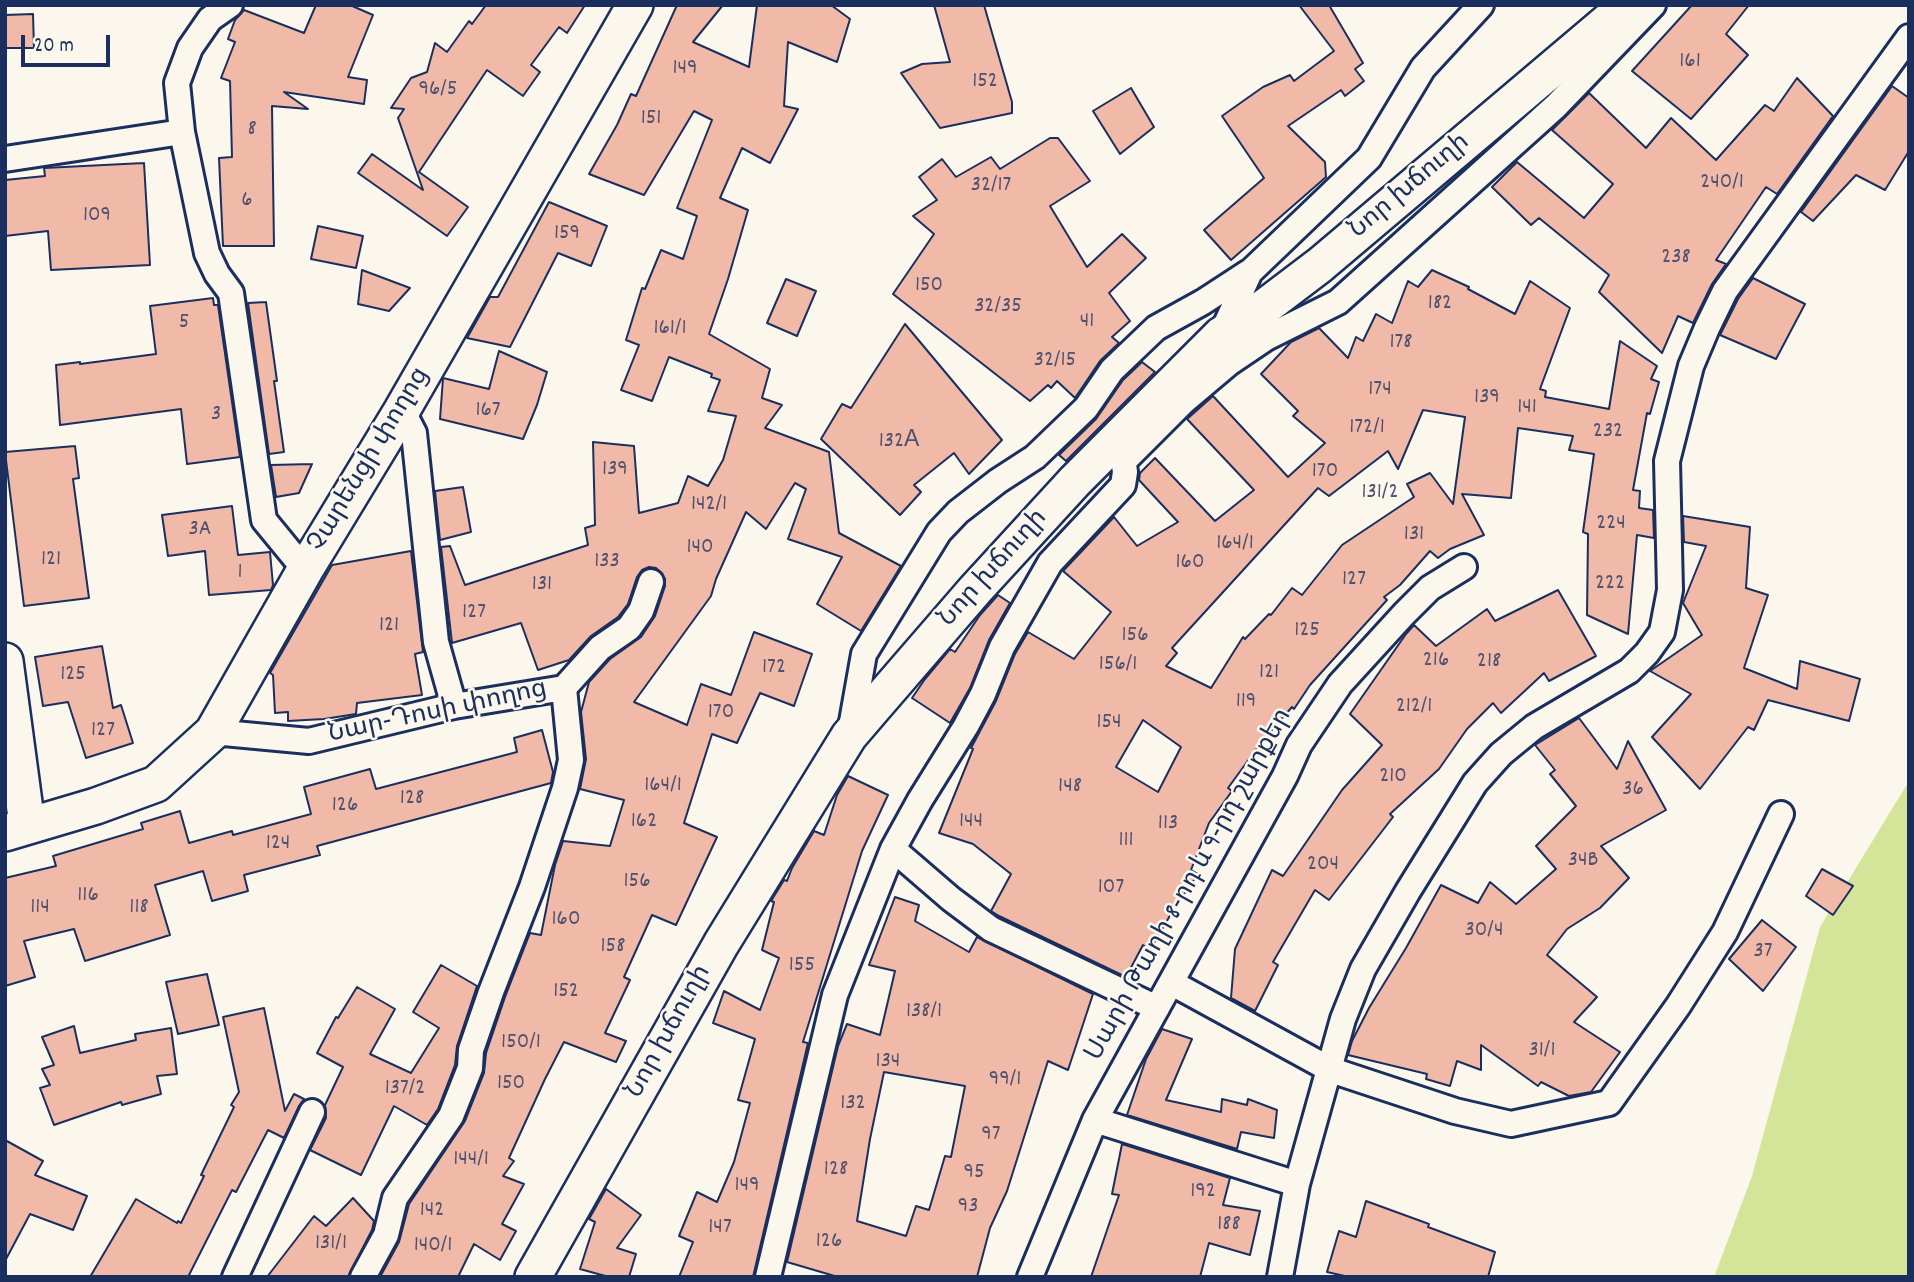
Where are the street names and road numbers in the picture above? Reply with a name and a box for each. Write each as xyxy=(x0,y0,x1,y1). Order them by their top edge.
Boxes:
street label: Նոր խճուղի xyxy=(1344,129,1478,247)
street label: Չարենցի փողոց xyxy=(304,363,438,559)
street label: Նոր խճուղի xyxy=(934,505,1056,635)
street label: Նար-Դոսի փողոց xyxy=(326,676,550,752)
street label: Սարի Թաղի 8-րդ և 9-րդ շարքեր xyxy=(1081,704,1301,1068)
street label: Նոր խճուղի xyxy=(622,961,720,1105)

